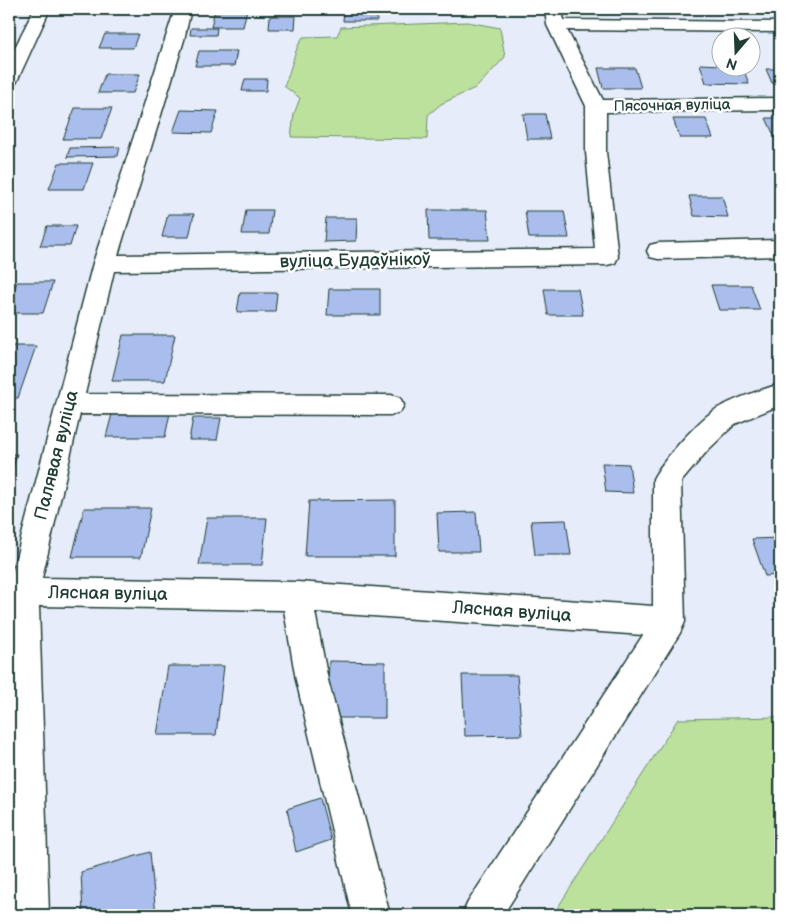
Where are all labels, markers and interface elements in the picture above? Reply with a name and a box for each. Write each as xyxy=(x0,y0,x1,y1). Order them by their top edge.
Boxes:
north arrow xyxy=(712,28,762,78)
text: N xyxy=(724,54,740,74)
street label: Пясочная вуліца xyxy=(613,95,731,116)
street label: вуліца Будаўнікоў xyxy=(279,249,431,272)
street label: Палявая вуліца xyxy=(30,388,83,522)
street label: Лясная вуліца xyxy=(47,582,168,605)
street label: Лясная вуліца xyxy=(451,597,573,626)

